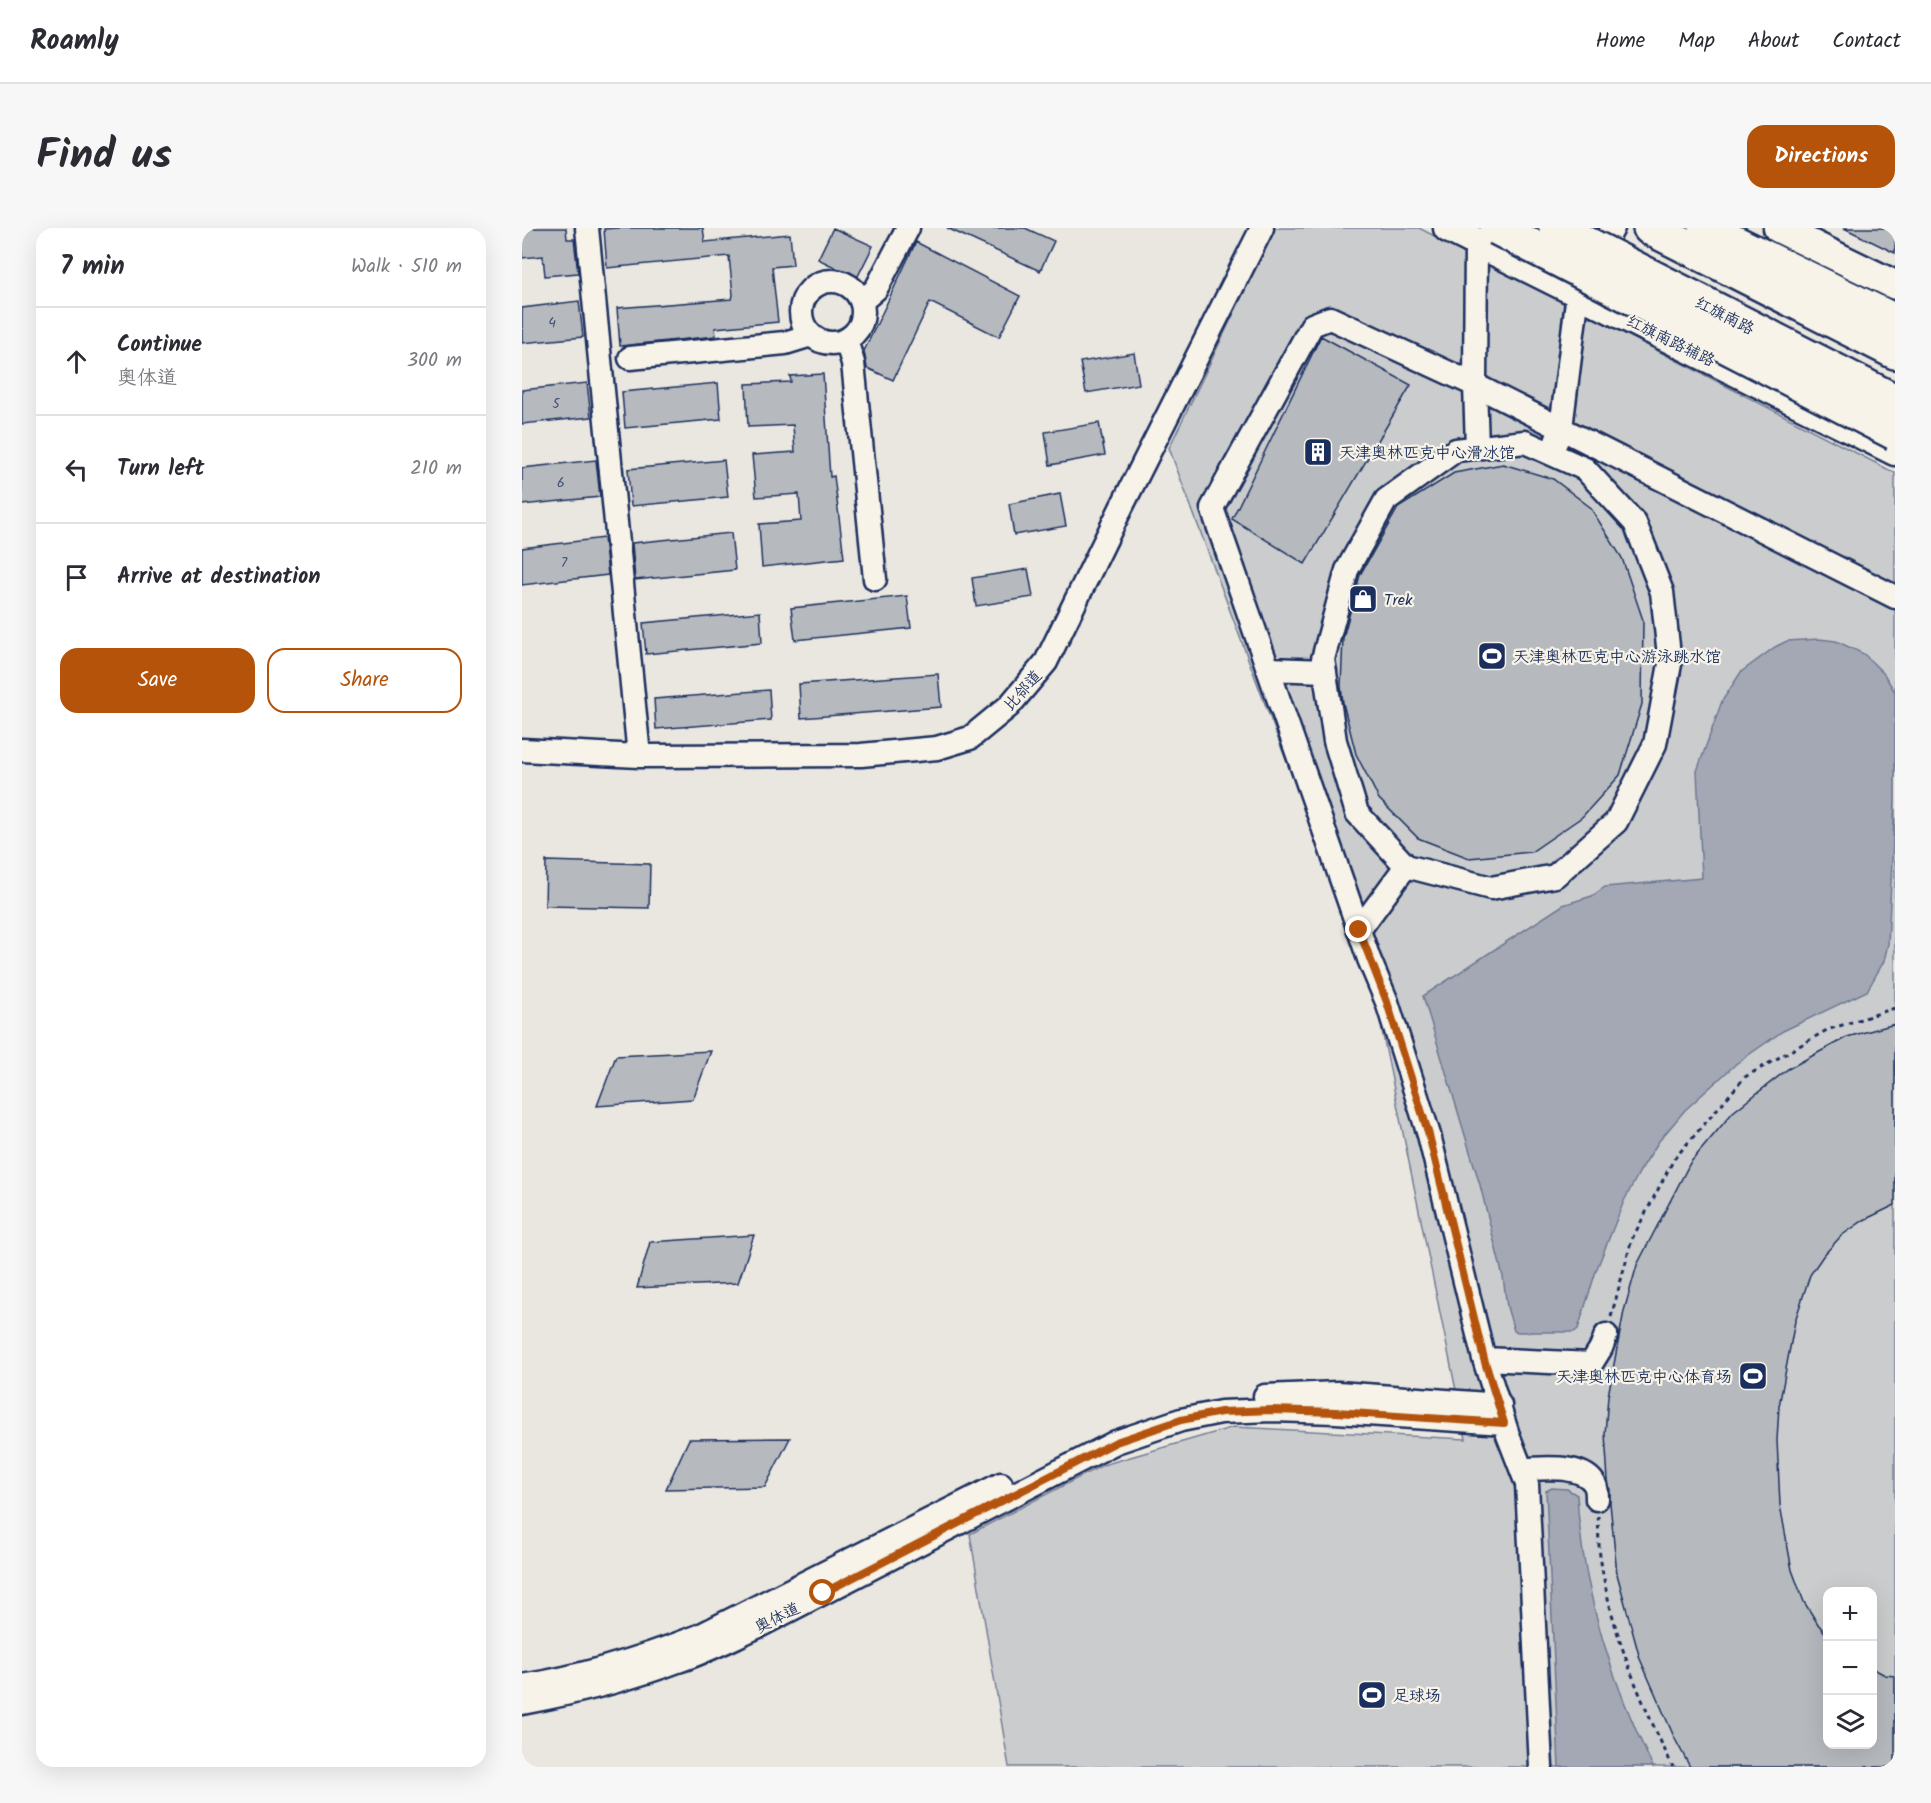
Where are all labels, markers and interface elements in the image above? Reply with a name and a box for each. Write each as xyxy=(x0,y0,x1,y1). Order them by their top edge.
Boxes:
text: Roamly xyxy=(30,19,119,64)
text: Home xyxy=(1596,25,1645,58)
text: Map xyxy=(1678,25,1715,58)
text: About xyxy=(1748,25,1799,58)
text: Contact xyxy=(1832,25,1901,58)
text: Find us xyxy=(36,123,172,190)
button: Directions xyxy=(1747,125,1895,188)
text: 7 min xyxy=(60,246,125,288)
text: Walk · 510 m xyxy=(351,251,462,283)
street label: 红旗南路 xyxy=(1690,291,1759,342)
street label: 红旗南路辅路 xyxy=(1622,309,1719,374)
house number: 4 xyxy=(548,312,556,334)
text: Continue xyxy=(117,328,202,363)
icon: ahead xyxy=(60,345,93,378)
text: 300 m xyxy=(407,345,462,377)
text: 奥体道 xyxy=(117,363,177,395)
house number: 5 xyxy=(552,393,561,415)
building icon: 天津奥林匹克中心滑冰馆 xyxy=(1302,436,1334,468)
place label: 天津奥林匹克中心滑冰馆 xyxy=(1339,441,1515,466)
text: Turn left xyxy=(117,452,204,487)
icon: left xyxy=(60,453,93,486)
text: 210 m xyxy=(410,453,462,485)
house number: 6 xyxy=(557,472,565,494)
house number: 7 xyxy=(561,552,568,574)
text: Arrive at destination xyxy=(117,560,320,595)
icon: arrive xyxy=(60,561,93,594)
shop icon: Trek xyxy=(1347,583,1379,615)
place label: Trek xyxy=(1384,588,1413,613)
sports icon: 天津奥林匹克中心游泳跳水馆 xyxy=(1476,640,1508,672)
place label: 天津奥林匹克中心游泳跳水馆 xyxy=(1513,645,1721,670)
button: Save xyxy=(60,648,255,713)
button: Share xyxy=(267,648,462,713)
street label: 比邻道 xyxy=(998,665,1048,717)
route end xyxy=(1345,916,1371,942)
sports icon: 天津奥林匹克中心体育场 xyxy=(1737,1360,1769,1392)
place label: 天津奥林匹克中心体育场 xyxy=(1556,1365,1732,1390)
route start xyxy=(809,1579,835,1605)
map controls xyxy=(1823,1587,1877,1749)
button: + xyxy=(1823,1587,1877,1641)
street label: 奥体道 xyxy=(751,1596,805,1640)
button: − xyxy=(1823,1641,1877,1695)
sports icon: 足球场 xyxy=(1356,1679,1388,1711)
place label: 足球场 xyxy=(1393,1684,1441,1709)
button: layers xyxy=(1823,1695,1877,1749)

